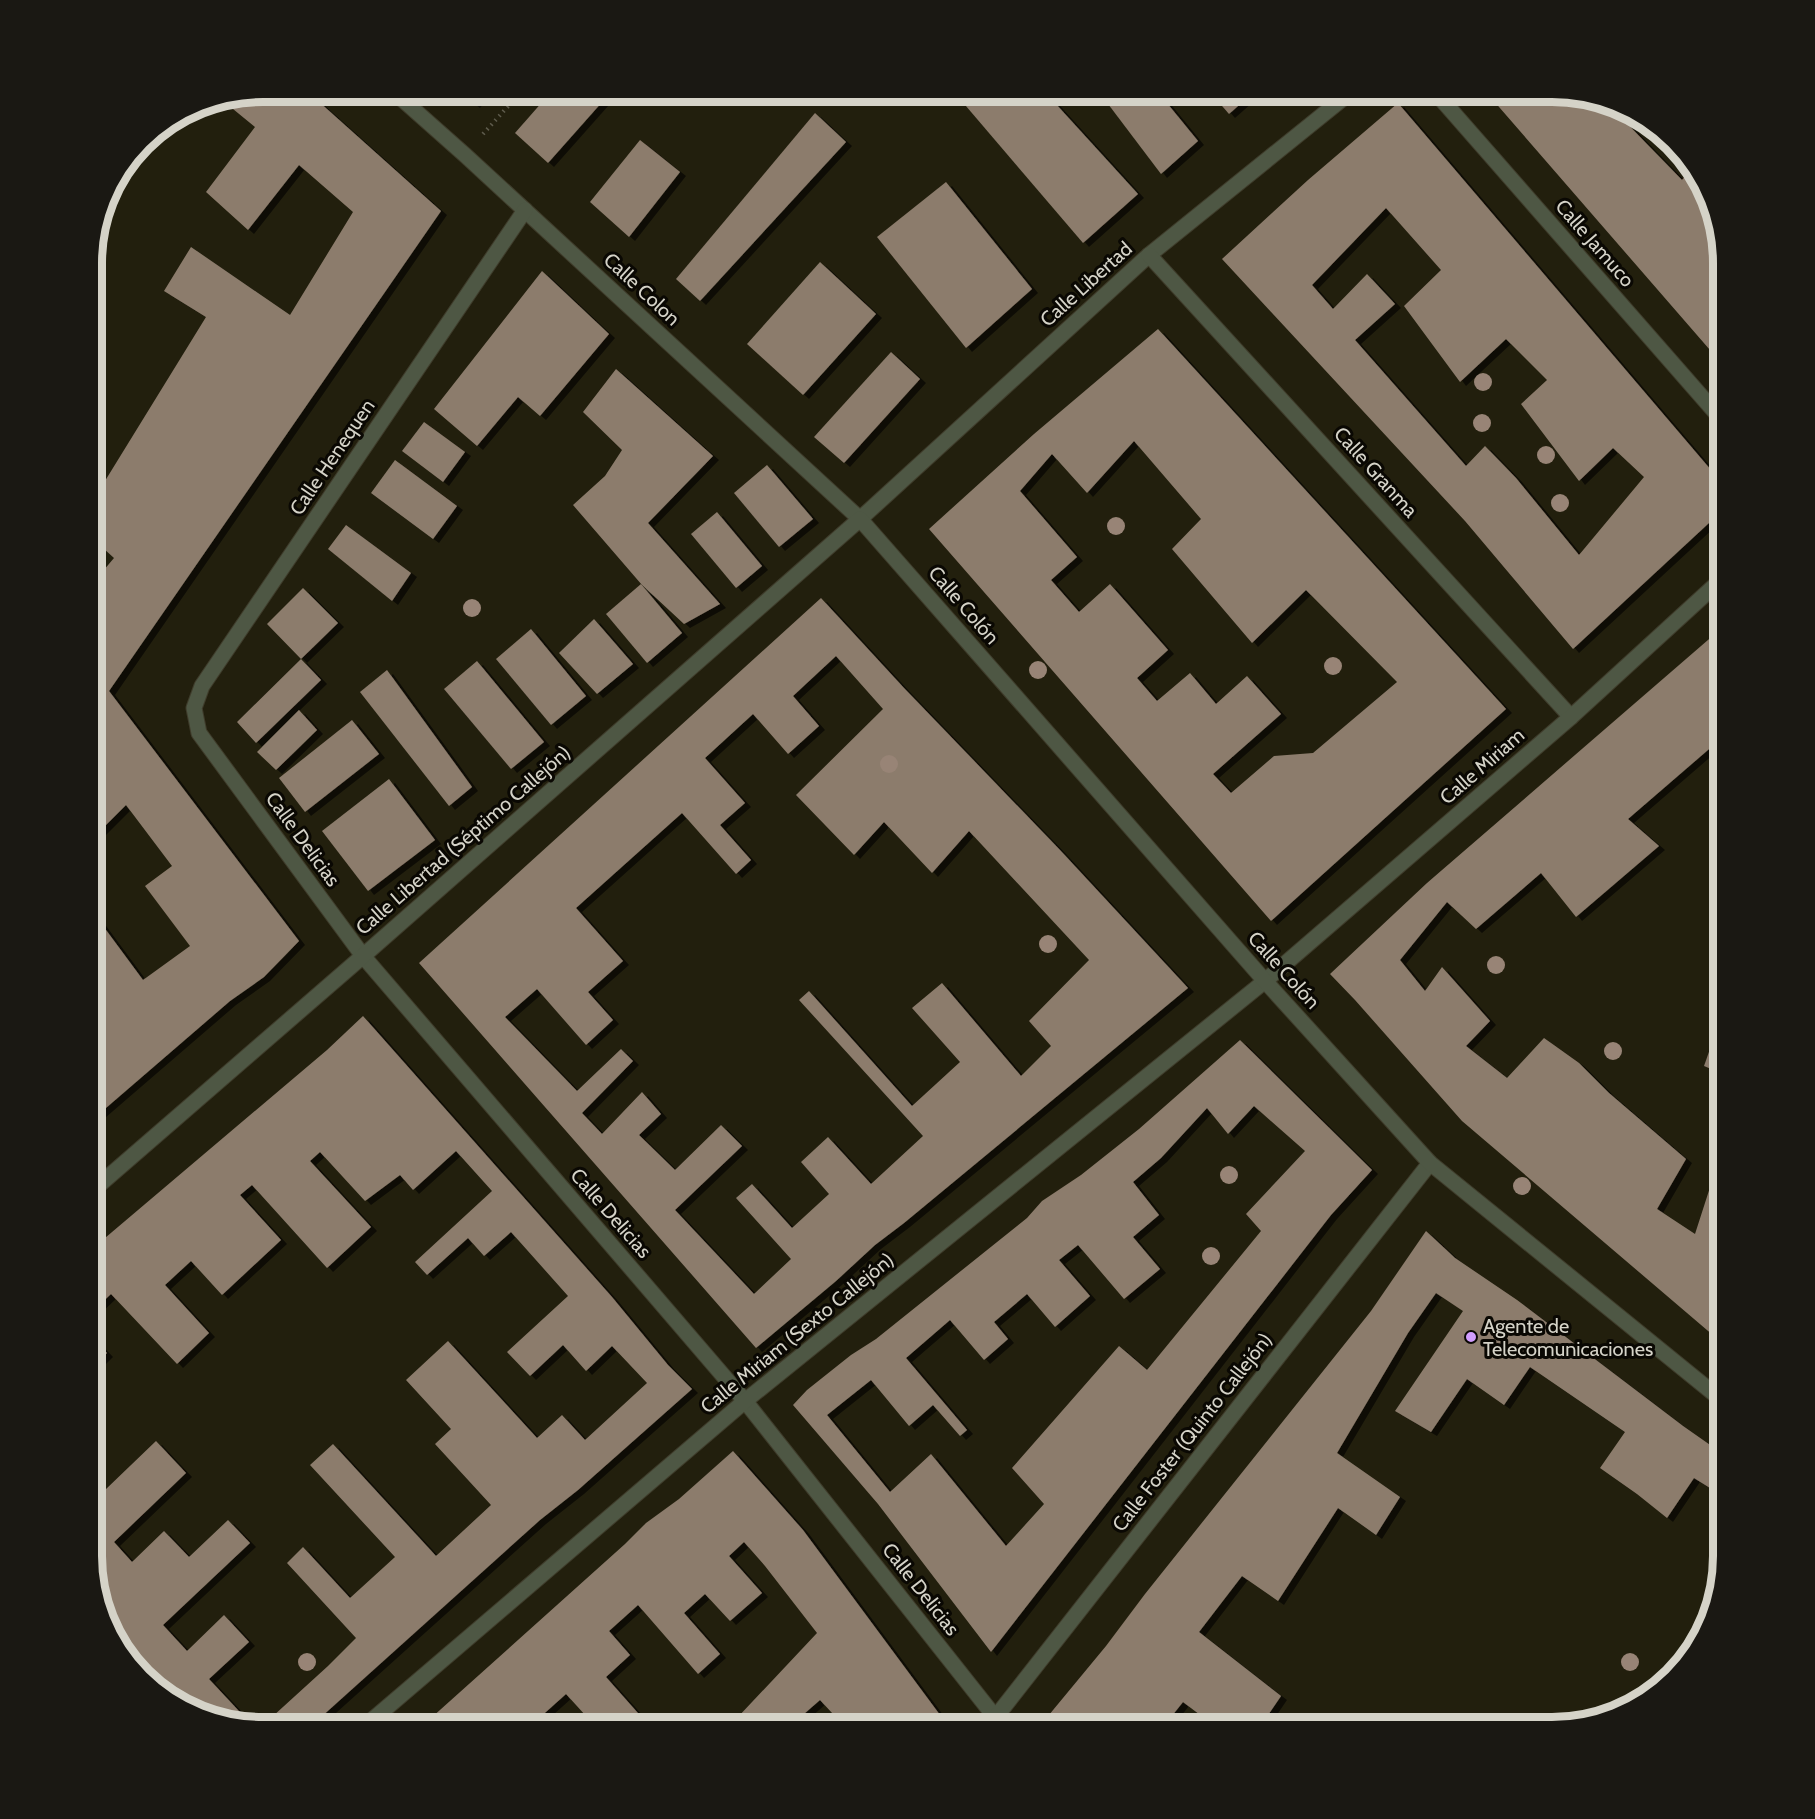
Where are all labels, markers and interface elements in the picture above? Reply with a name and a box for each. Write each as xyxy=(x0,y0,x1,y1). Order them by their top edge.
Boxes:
street label: Calle Jamuco xyxy=(1550,194,1640,292)
street label: Calle Libertad xyxy=(1035,236,1137,332)
street label: Calle Colon xyxy=(599,248,685,330)
street label: Calle Henequen xyxy=(284,395,380,519)
street label: Calle Granma xyxy=(1329,422,1423,522)
street label: Calle Colón xyxy=(924,561,1004,649)
street label: Calle Miriam xyxy=(1435,723,1529,809)
street label: Calle Libertad (Séptimo Callejón) xyxy=(351,740,575,940)
street label: Calle Delicias xyxy=(261,787,345,891)
street label: Calle Colón xyxy=(1243,926,1325,1014)
street label: Calle Delicias xyxy=(566,1163,656,1263)
street label: Calle Miriam (Sexto Callejón) xyxy=(696,1248,898,1418)
place label: Agente de Telecomunicaciones xyxy=(1483,1314,1653,1361)
street label: Calle Foster (Quinto Callejón) xyxy=(1107,1328,1277,1536)
marker: Agente de Telecomunicaciones xyxy=(1464,1330,1478,1344)
street label: Calle Delicias xyxy=(877,1538,965,1640)

